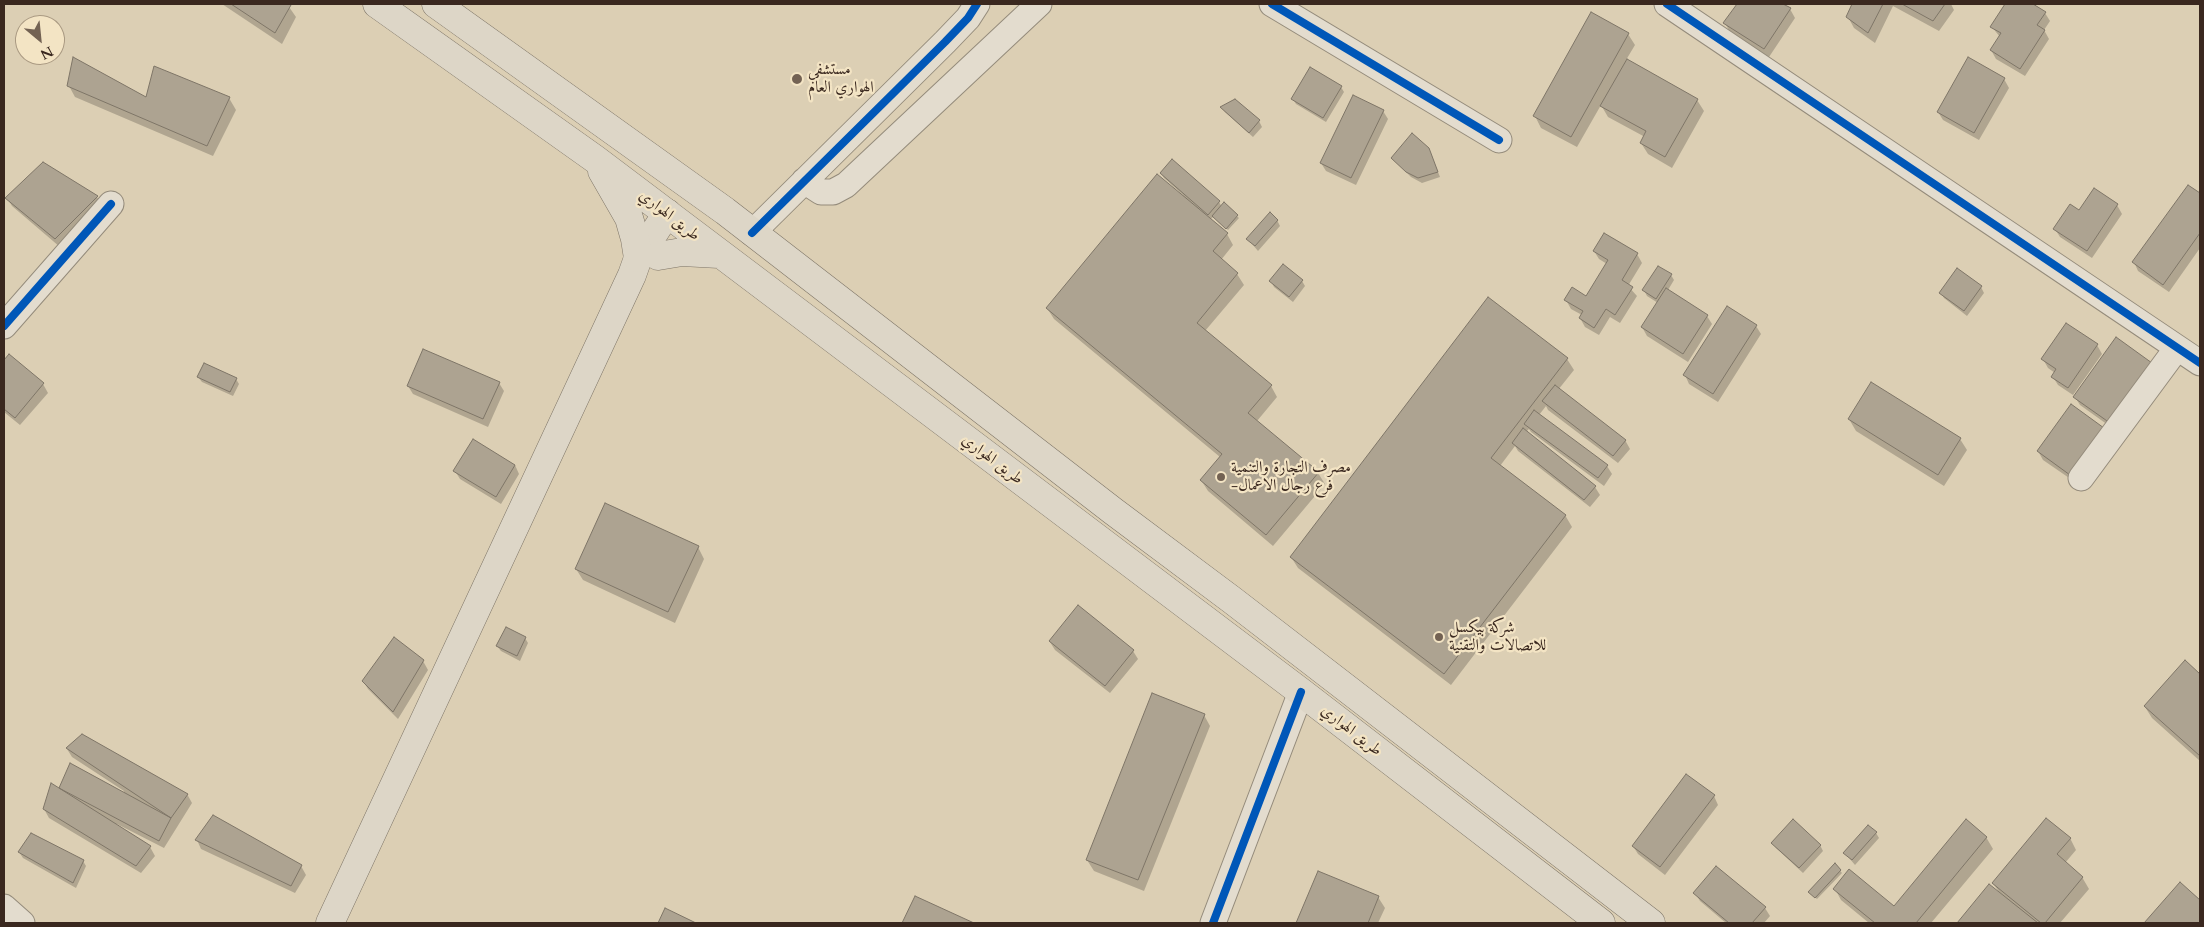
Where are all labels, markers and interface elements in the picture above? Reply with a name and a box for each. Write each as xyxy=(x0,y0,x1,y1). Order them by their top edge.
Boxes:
north arrow xyxy=(15,15,65,65)
text: N xyxy=(37,42,57,64)
place label: مستشفي الهواري العام xyxy=(808,60,874,98)
marker: مستشفي الهواري العام xyxy=(790,72,804,86)
street label: طريق الهواري xyxy=(635,186,703,246)
street label: طريق الهواري xyxy=(957,431,1027,489)
place label: مصرف التجارة والتنمية -فرع رجال الاعمال xyxy=(1231,458,1351,496)
marker: مصرف التجارة والتنمية -فرع رجال الاعمال xyxy=(1215,471,1227,483)
place label: شركة بيكسل للاتصالات والتقنية xyxy=(1449,618,1546,656)
marker: شركة بيكسل للاتصالات والتقنية xyxy=(1433,631,1445,643)
street label: طريق الهواري xyxy=(1317,701,1385,761)

